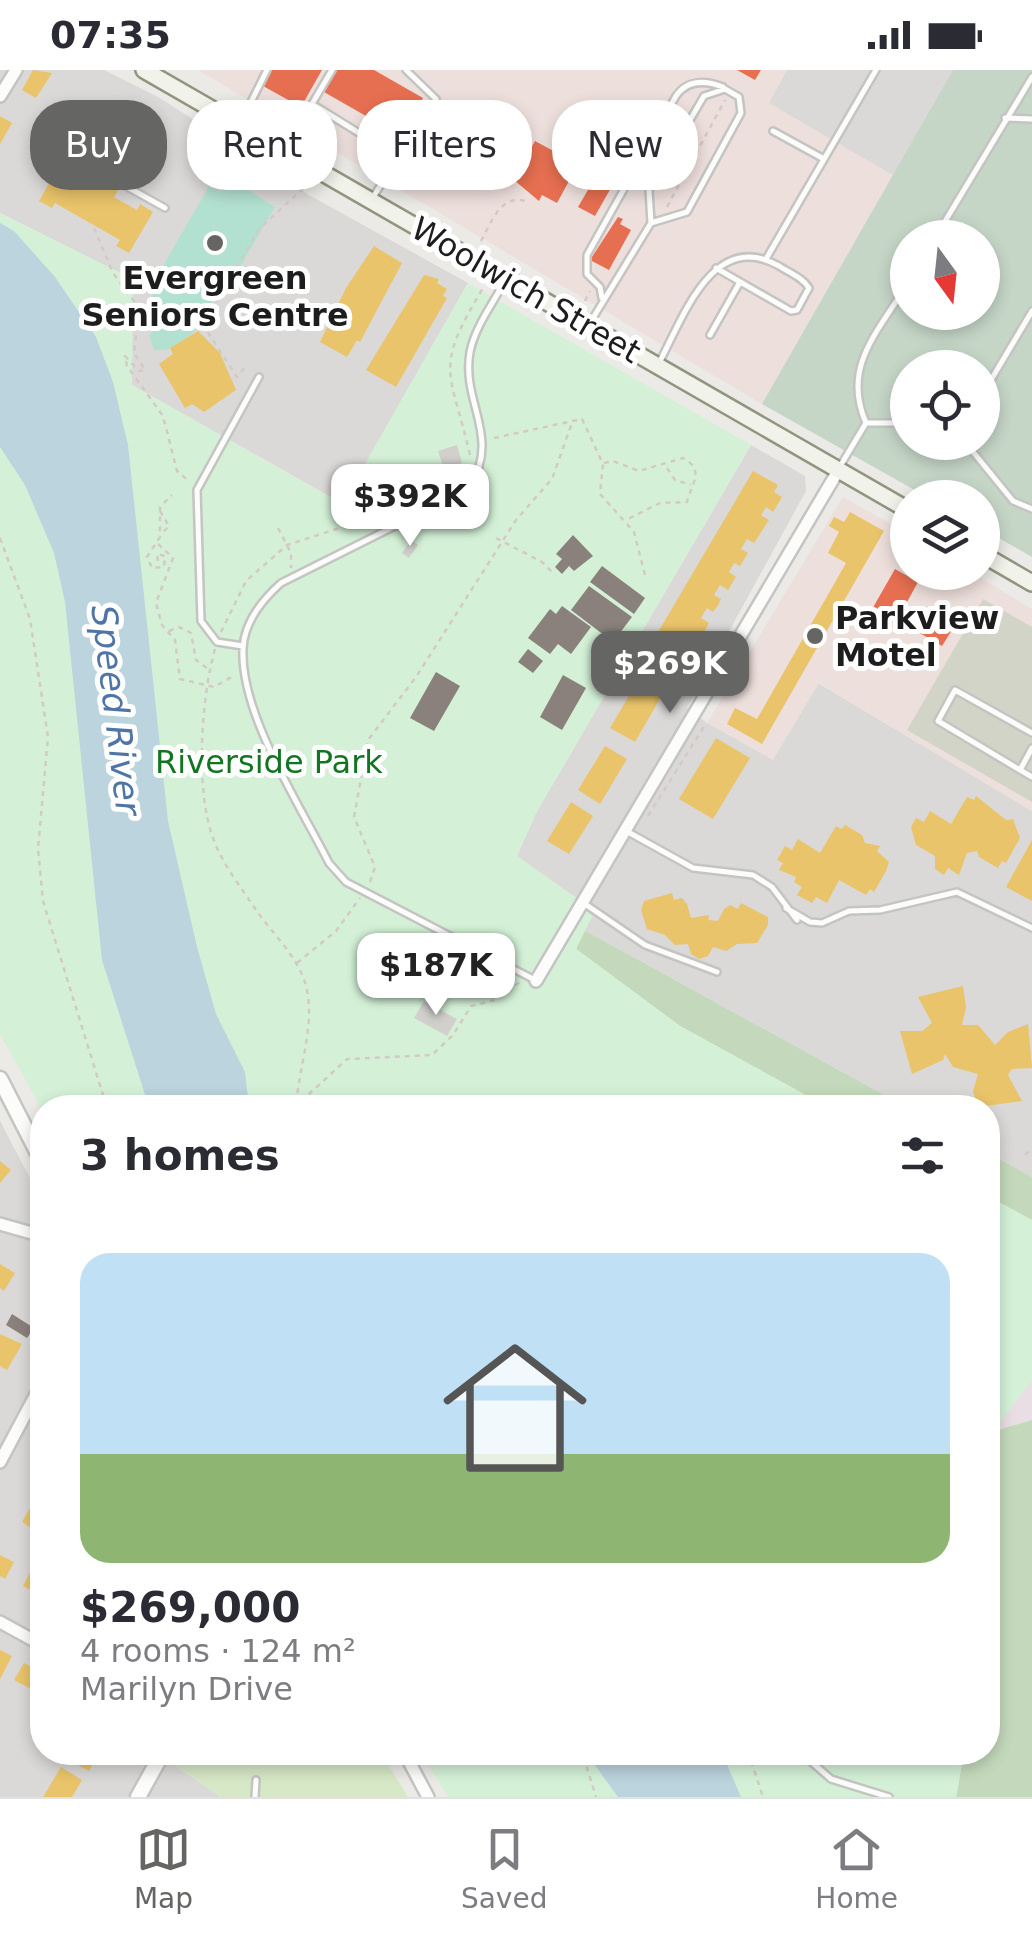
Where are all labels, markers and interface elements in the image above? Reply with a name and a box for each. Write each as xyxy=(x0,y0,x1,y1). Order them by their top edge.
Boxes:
text: 07:35 xyxy=(50,13,171,57)
chip: Buy xyxy=(30,100,167,190)
chip: Rent xyxy=(187,100,337,190)
chip: Filters xyxy=(357,100,532,190)
chip: New xyxy=(552,100,698,190)
street label: Woolwich Street xyxy=(405,209,647,371)
north arrow xyxy=(890,220,1000,330)
map controls xyxy=(890,220,1000,590)
marker: Evergreen Seniors Centre xyxy=(204,232,226,254)
place label: Evergreen Seniors Centre xyxy=(81,259,349,334)
button: locate xyxy=(890,350,1000,460)
pin: $392K xyxy=(340,464,480,549)
text: $392K xyxy=(353,477,467,515)
button: layers xyxy=(890,480,1000,590)
place label: Parkview Motel xyxy=(835,599,999,674)
water label: Speed River xyxy=(83,603,149,820)
marker: Parkview Motel xyxy=(804,625,826,647)
pin: $269K xyxy=(600,631,740,716)
text: $269K xyxy=(613,644,727,682)
park label: Riverside Park xyxy=(155,743,383,781)
pin: $187K xyxy=(366,933,506,1018)
text: $187K xyxy=(379,946,493,984)
icon: filters xyxy=(895,1128,950,1183)
text: 3 homes xyxy=(80,1131,280,1180)
icon: home xyxy=(425,1318,605,1498)
text: $269,000 xyxy=(80,1583,301,1632)
text: 4 rooms · 124 m² xyxy=(80,1632,356,1670)
text: Marilyn Drive xyxy=(80,1670,293,1708)
tab: Map xyxy=(134,1822,193,1915)
tab: Saved xyxy=(461,1822,547,1915)
tab: Home xyxy=(815,1822,898,1915)

